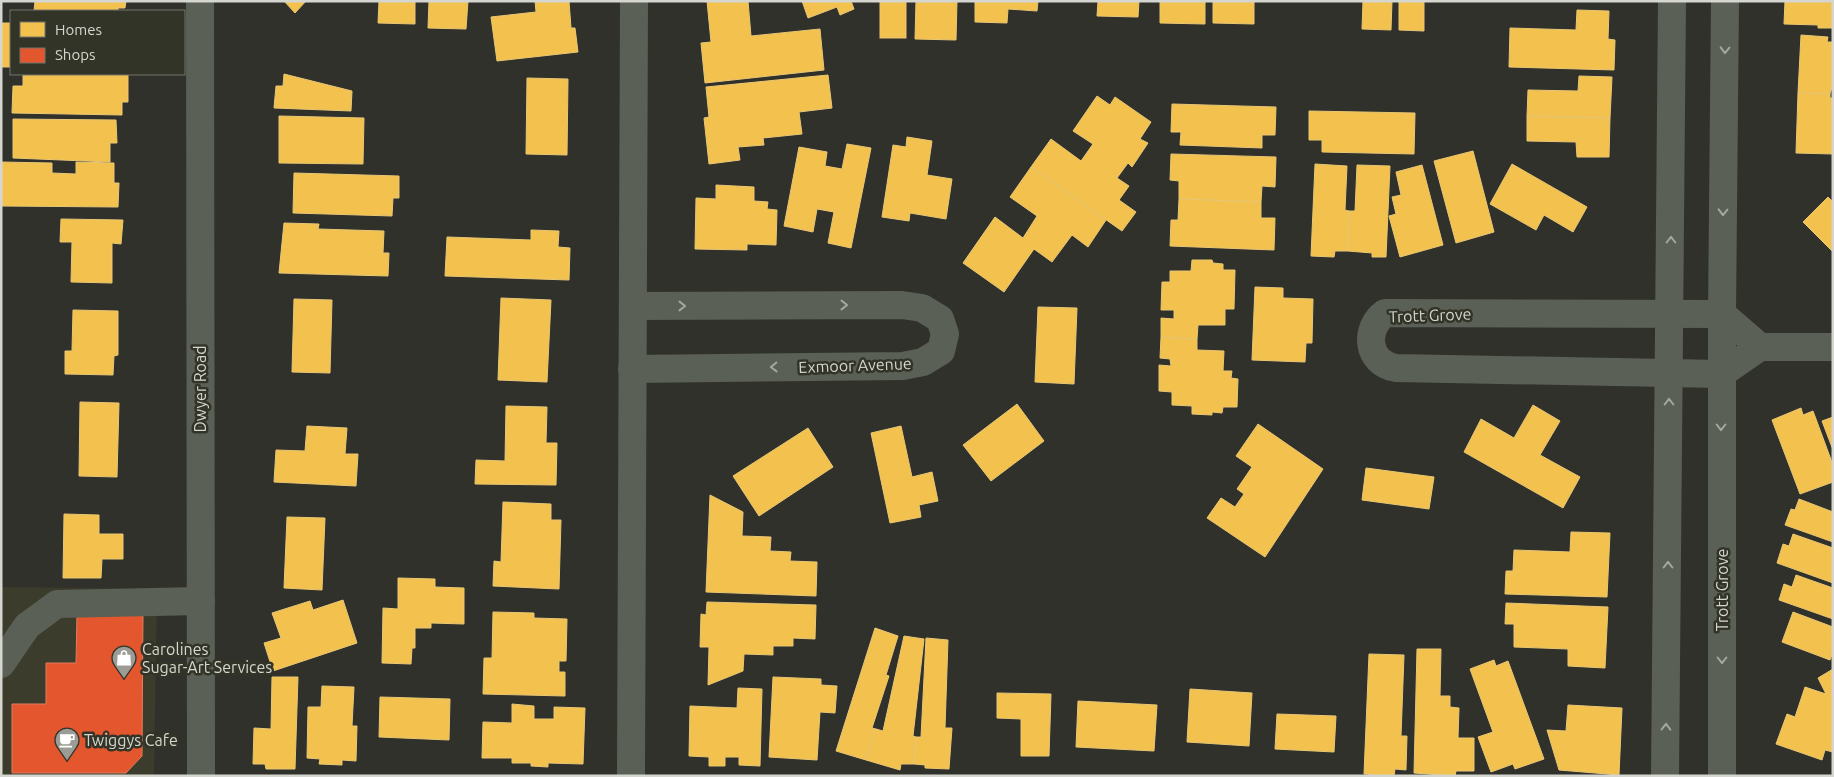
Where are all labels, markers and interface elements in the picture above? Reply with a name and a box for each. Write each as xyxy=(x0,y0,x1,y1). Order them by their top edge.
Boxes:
legend xyxy=(10,10,185,75)
text: Homes xyxy=(55,21,102,38)
text: Shops xyxy=(55,46,96,63)
one-way arrow xyxy=(1720,46,1730,54)
one-way arrow xyxy=(1718,209,1728,217)
one-way arrow xyxy=(1666,235,1676,243)
one-way arrow xyxy=(840,300,848,311)
one-way arrow xyxy=(678,301,686,311)
street label: Trott Grove xyxy=(1388,305,1472,325)
street label: Dwyer Road xyxy=(191,345,209,433)
street label: Exmoor Avenue xyxy=(798,354,912,376)
one-way arrow xyxy=(770,362,778,372)
one-way arrow xyxy=(1664,398,1674,406)
one-way arrow xyxy=(1716,424,1726,432)
street label: Trott Grove xyxy=(1713,549,1731,631)
one-way arrow xyxy=(1663,560,1673,568)
place label: Carolines Sugar-Art Services xyxy=(142,640,272,676)
shop icon: Carolines Sugar-Art Services xyxy=(111,645,137,679)
one-way arrow xyxy=(1717,656,1727,664)
one-way arrow xyxy=(1661,723,1671,730)
cafe icon: Twiggys Cafe xyxy=(54,727,80,761)
place label: Twiggys Cafe xyxy=(84,731,178,749)

